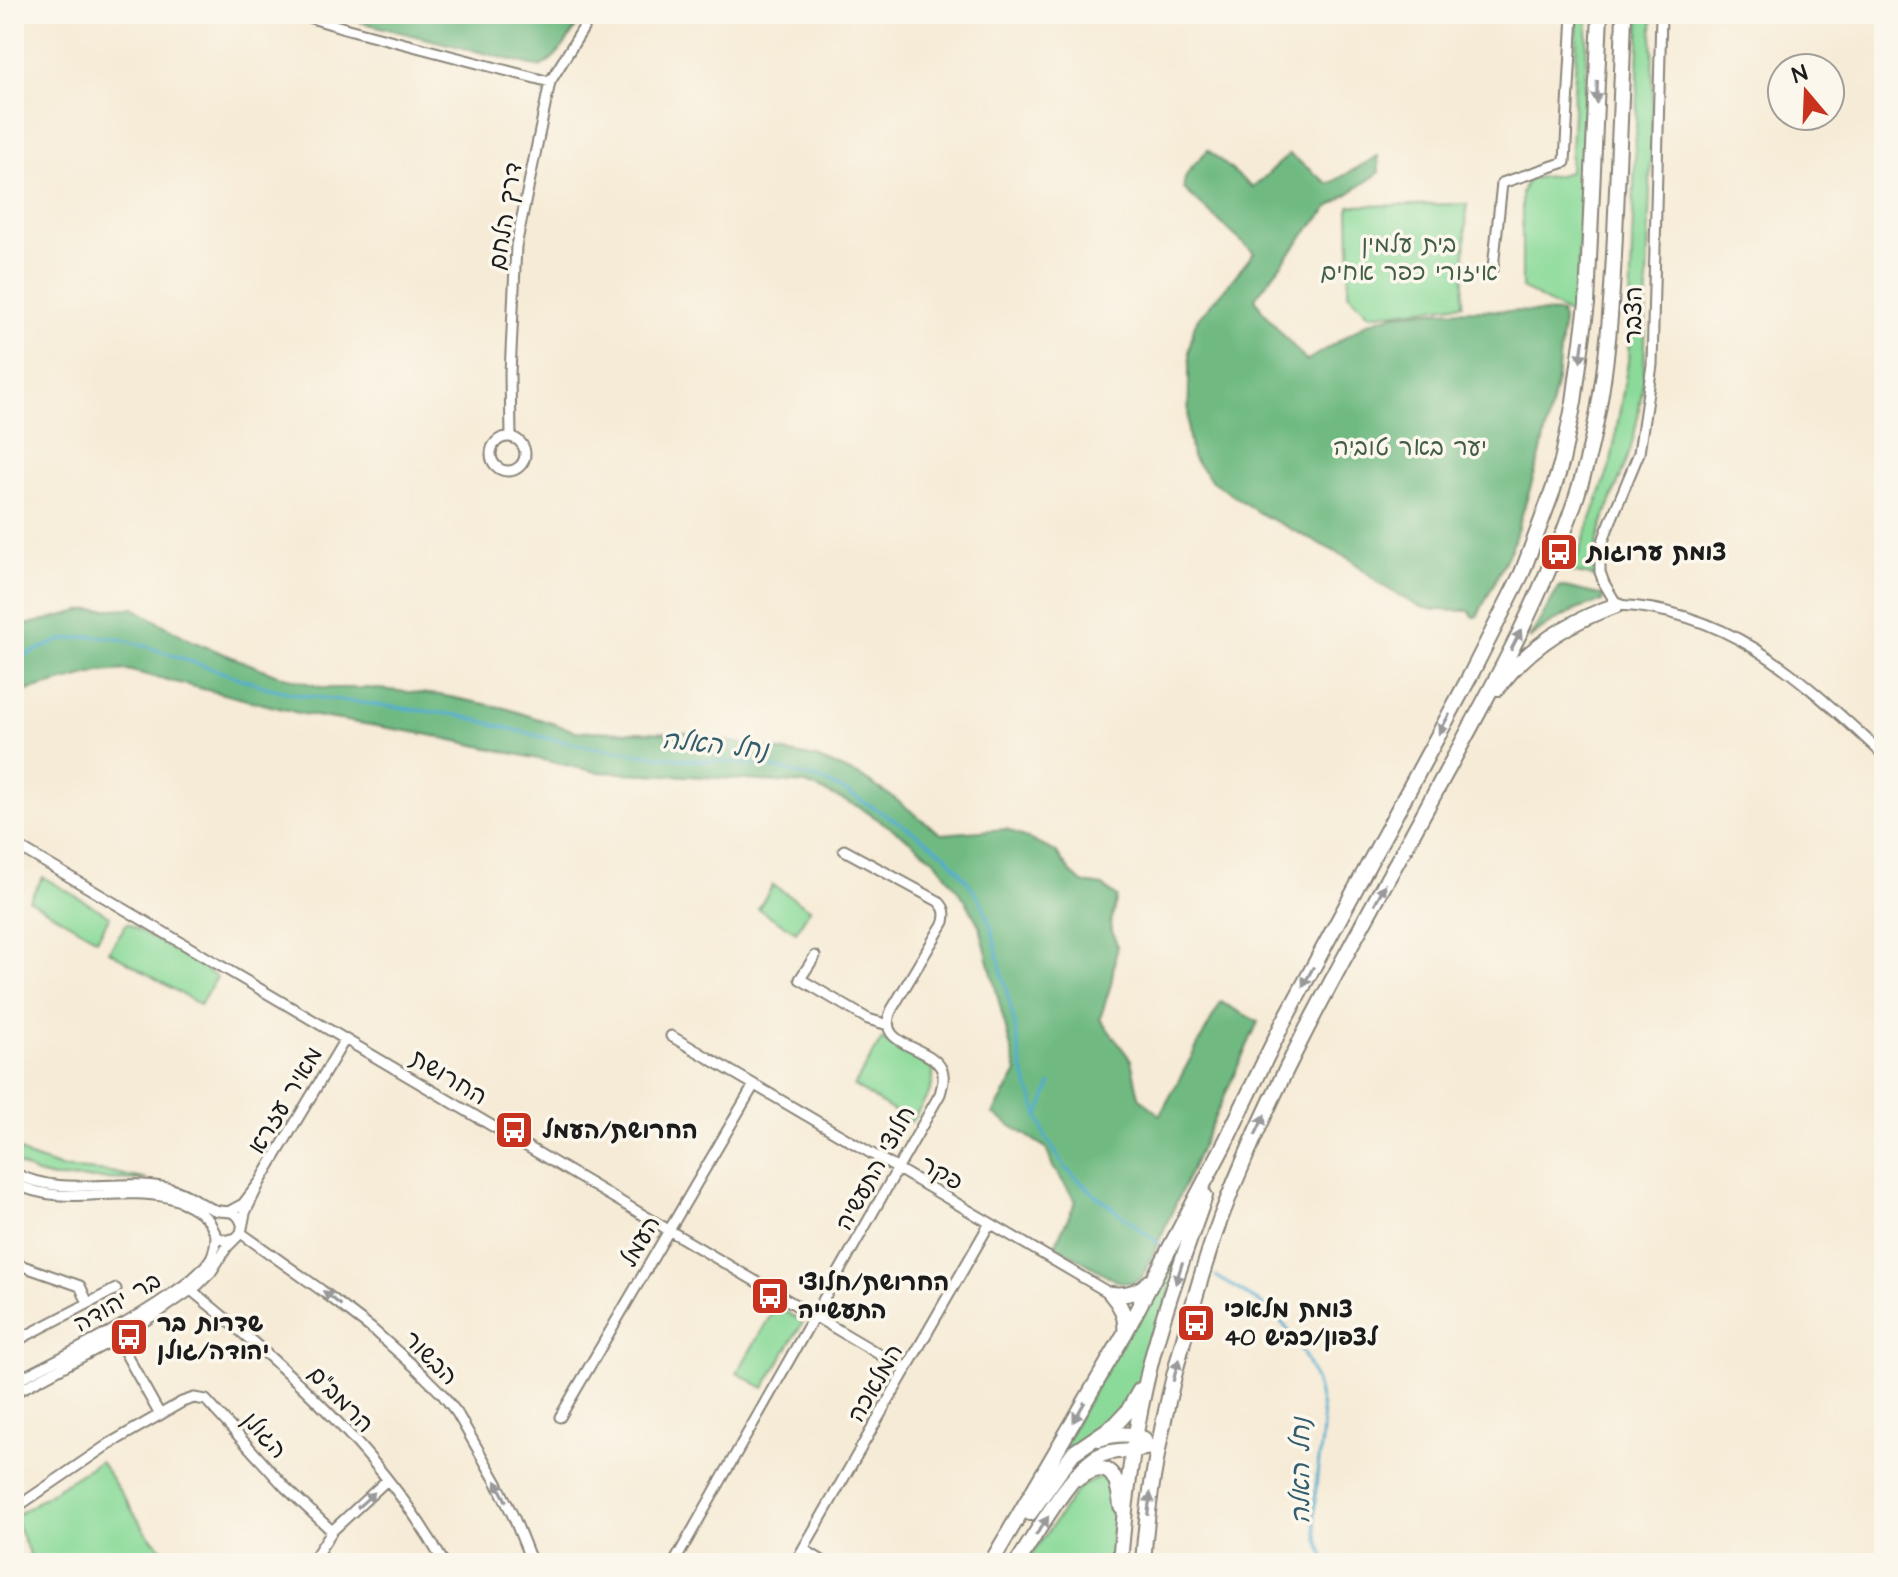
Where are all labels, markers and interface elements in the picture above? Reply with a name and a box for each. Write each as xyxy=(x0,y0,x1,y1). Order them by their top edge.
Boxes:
north arrow xyxy=(1766,52,1846,132)
text: N xyxy=(1788,58,1812,91)
one-way arrow xyxy=(1590,80,1603,105)
street label: דרך הלחם xyxy=(481,160,531,272)
park label: בית עלמין איזורי כפר אחים xyxy=(1320,228,1498,290)
street label: הצבר xyxy=(1616,286,1652,344)
one-way arrow xyxy=(1575,339,1588,364)
park label: יער באר טוביה xyxy=(1333,431,1487,465)
bus stop icon: צומת ערוגות xyxy=(1538,531,1580,573)
place label: צומת ערוגות xyxy=(1585,536,1727,570)
one-way arrow xyxy=(1509,629,1522,652)
one-way arrow xyxy=(1438,712,1451,735)
water label: נחל האלה xyxy=(660,722,771,769)
one-way arrow xyxy=(1373,883,1387,905)
one-way arrow xyxy=(1301,966,1314,989)
street label: מאיר עזרא xyxy=(240,1040,331,1161)
street label: החרושת xyxy=(404,1042,493,1114)
street label: חלוצי התעשיה xyxy=(828,1100,924,1237)
bus stop icon: החרושת/העמל xyxy=(493,1109,535,1151)
one-way arrow xyxy=(1253,1113,1267,1136)
place label: החרושת/העמל xyxy=(542,1114,698,1148)
street label: פקר xyxy=(914,1148,969,1200)
street label: העמל xyxy=(612,1209,669,1274)
one-way arrow xyxy=(1172,1261,1185,1285)
street label: בר יהודה xyxy=(68,1264,167,1341)
place label: החרושת/חלוצי התעשייה xyxy=(798,1266,949,1328)
bus stop icon: החרושת/חלוצי התעשייה xyxy=(749,1275,791,1317)
one-way arrow xyxy=(322,1291,342,1307)
place label: צומת מלאכי לצפון/כביש 40 xyxy=(1224,1293,1379,1355)
bus stop icon: צומת מלאכי לצפון/כביש 40 xyxy=(1175,1302,1217,1344)
place label: שדרות בר יהודה/גולן xyxy=(157,1307,269,1369)
bus stop icon: שדרות בר יהודה/גולן xyxy=(108,1316,150,1358)
street label: הבשור xyxy=(395,1324,465,1394)
street label: המלאכה xyxy=(840,1338,912,1429)
street label: הרמב"ם xyxy=(300,1358,381,1441)
one-way arrow xyxy=(1170,1358,1182,1383)
one-way arrow xyxy=(1072,1401,1086,1423)
street label: הגולן xyxy=(234,1405,295,1467)
water label: נחל האלה xyxy=(1283,1416,1319,1524)
one-way arrow xyxy=(494,1480,508,1503)
one-way arrow xyxy=(356,1491,375,1509)
one-way arrow xyxy=(1143,1491,1156,1516)
one-way arrow xyxy=(1034,1515,1048,1537)

